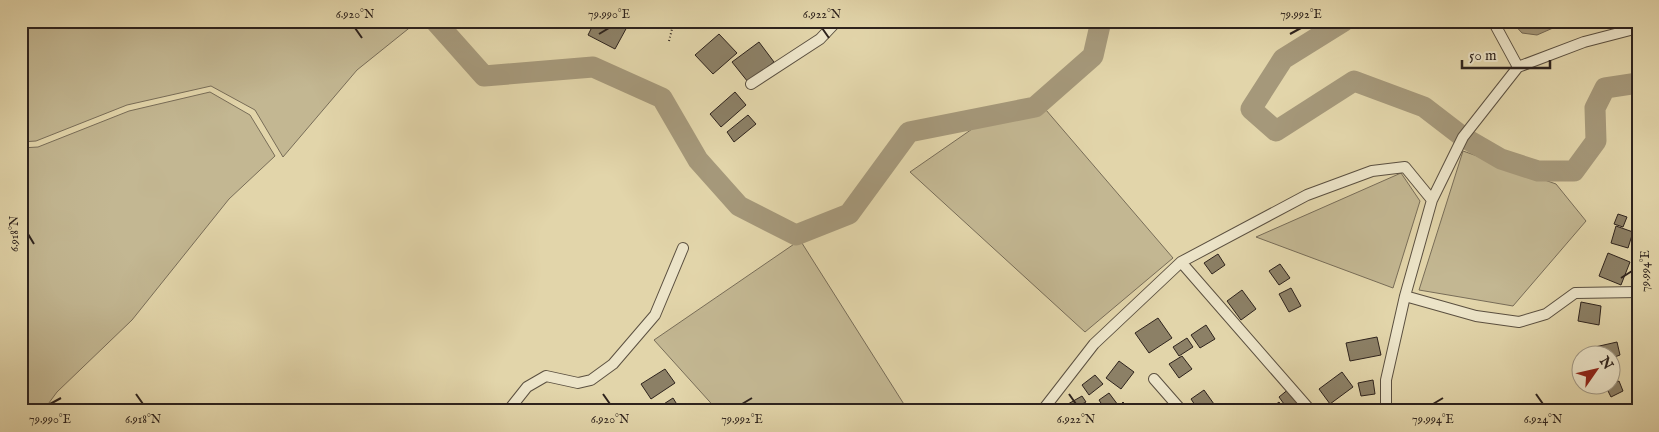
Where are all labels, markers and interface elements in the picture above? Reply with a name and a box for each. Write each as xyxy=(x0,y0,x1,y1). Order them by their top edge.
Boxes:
text: 6.920°N xyxy=(336,7,375,22)
text: 79.990°E xyxy=(588,7,630,22)
text: 6.922°N xyxy=(803,7,842,22)
text: 79.992°E xyxy=(1280,7,1322,22)
scale bar xyxy=(1462,38,1549,70)
text: 50 m xyxy=(1469,46,1497,65)
text: 6.918°N xyxy=(7,215,22,252)
text: 79.994°E xyxy=(1638,250,1653,292)
north arrow xyxy=(1572,344,1622,394)
text: N xyxy=(1595,352,1617,373)
text: 79.990°E xyxy=(29,412,71,427)
text: 6.918°N xyxy=(125,412,162,427)
text: 6.920°N xyxy=(591,412,630,427)
text: 79.992°E xyxy=(721,412,763,427)
text: 6.922°N xyxy=(1057,412,1096,427)
text: 79.994°E xyxy=(1412,412,1454,427)
text: 6.924°N xyxy=(1524,412,1563,427)

